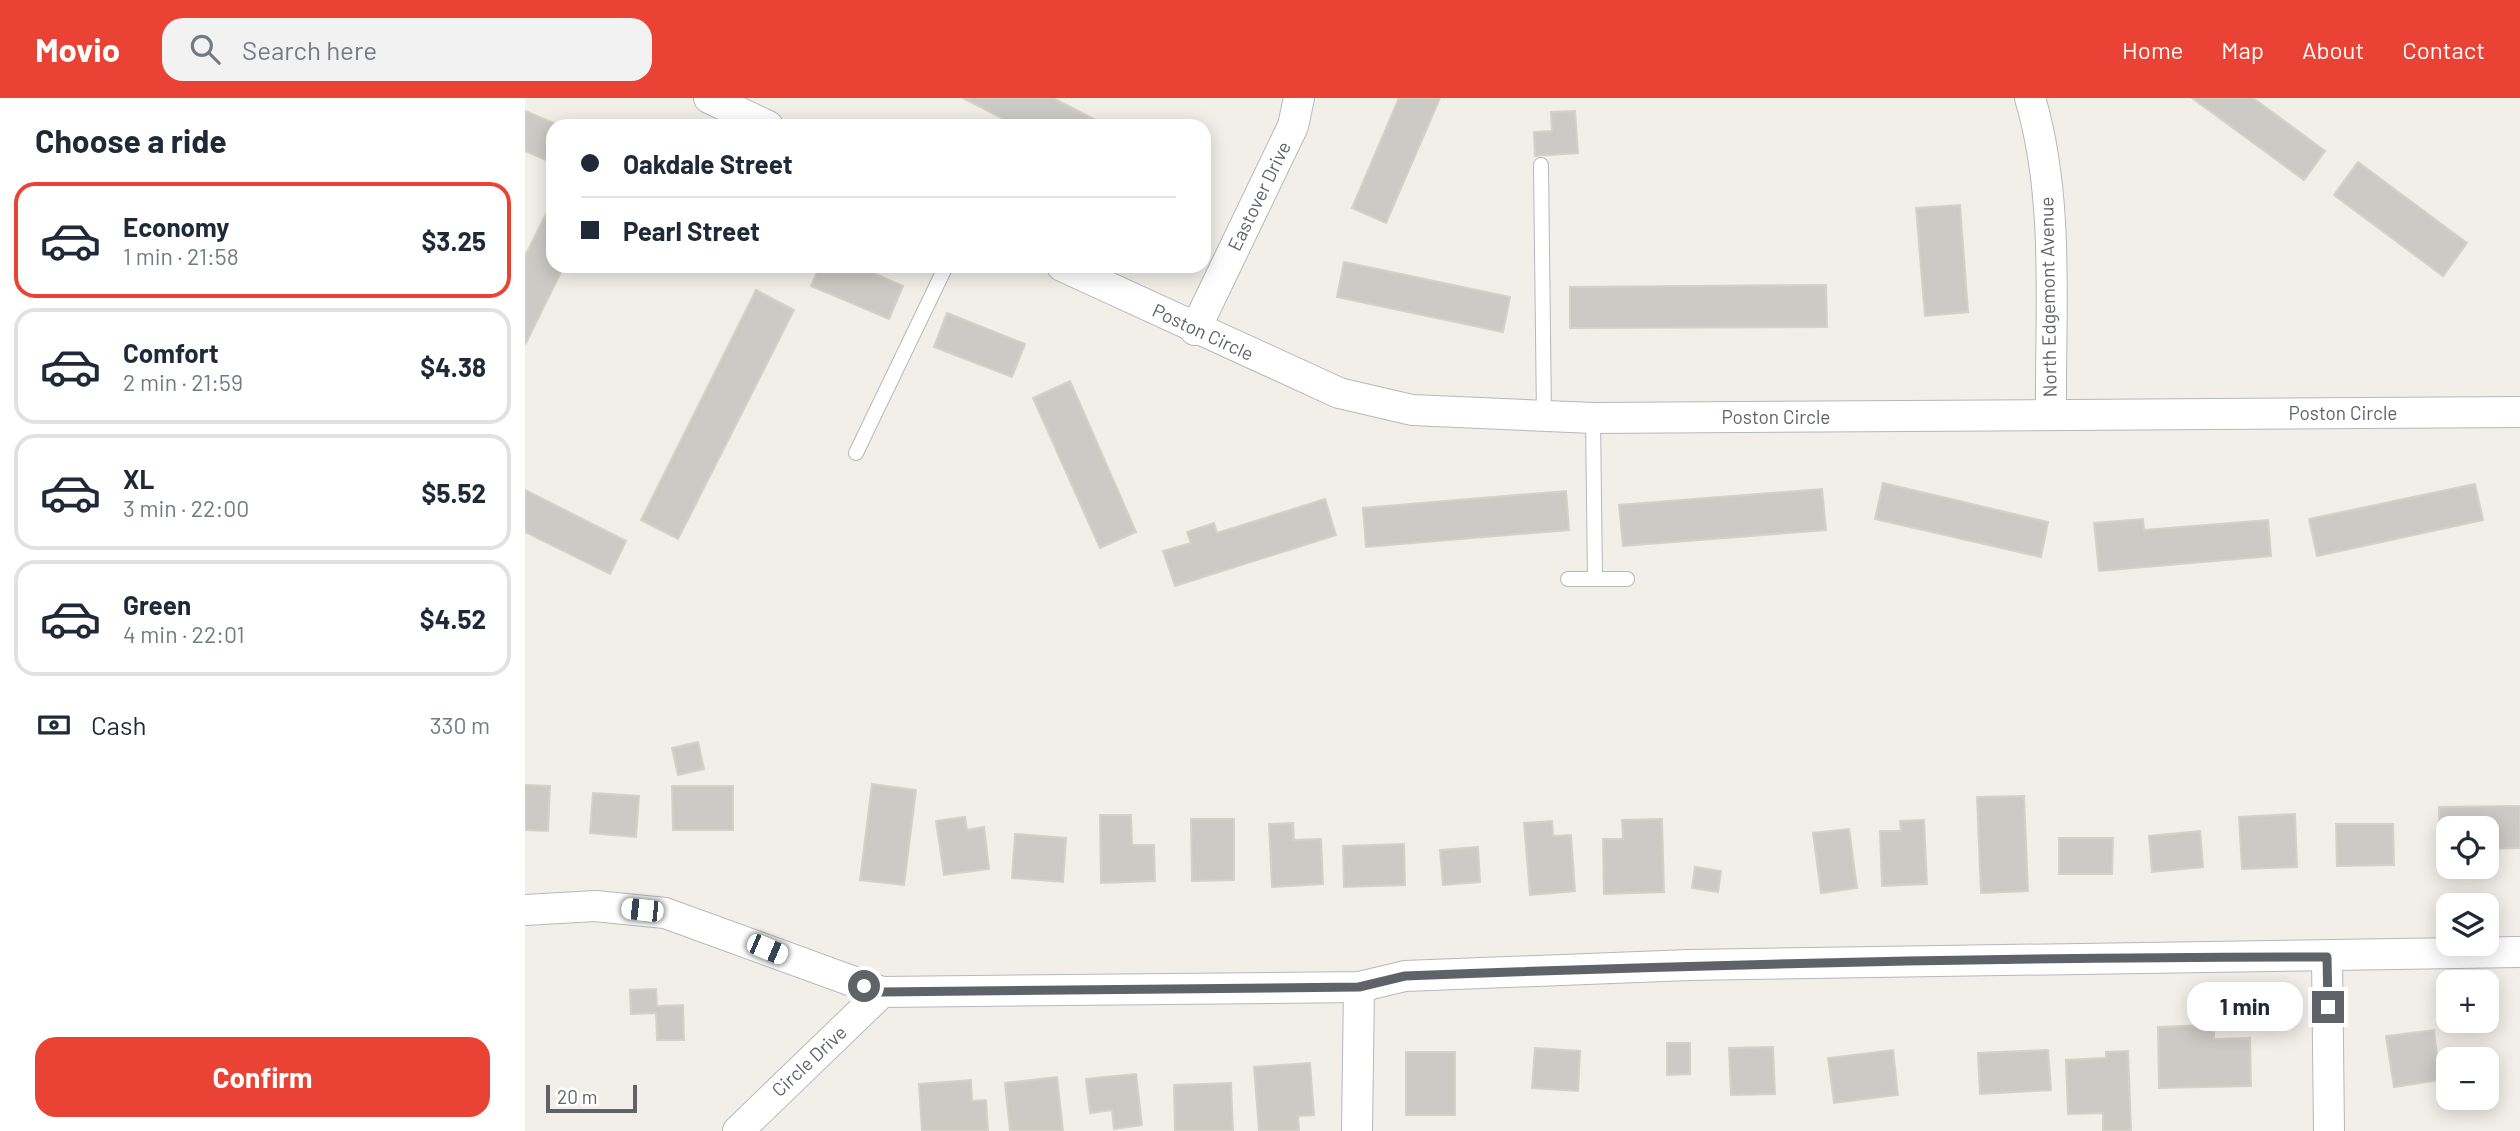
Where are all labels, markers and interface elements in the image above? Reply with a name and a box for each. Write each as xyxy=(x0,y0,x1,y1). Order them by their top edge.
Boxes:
search box xyxy=(162,18,652,81)
text: Movio xyxy=(35,29,120,69)
icon: search xyxy=(186,30,224,68)
text: Search here xyxy=(242,34,377,65)
text: Home xyxy=(2122,35,2183,64)
text: Map xyxy=(2221,35,2264,64)
text: About xyxy=(2302,35,2364,64)
text: Contact xyxy=(2402,35,2485,64)
text: Choose a ride xyxy=(35,121,227,159)
street label: Eastover Drive xyxy=(1222,137,1295,254)
text: Oakdale Street xyxy=(623,148,793,179)
street label: North Edgemont Avenue xyxy=(2034,196,2061,398)
icon: car xyxy=(39,209,102,272)
text: Economy xyxy=(123,211,229,242)
text: Pearl Street xyxy=(623,215,760,246)
text: $3.25 xyxy=(421,225,486,256)
text: 1 min · 21:58 xyxy=(123,242,239,270)
street label: Poston Circle xyxy=(1149,298,1257,365)
icon: car xyxy=(39,335,102,398)
text: Comfort xyxy=(123,337,219,368)
text: $4.38 xyxy=(420,351,486,382)
text: 2 min · 21:59 xyxy=(123,368,243,396)
street label: Poston Circle xyxy=(2289,401,2397,424)
street label: Poston Circle xyxy=(1722,405,1830,428)
icon: car xyxy=(39,461,102,524)
text: XL xyxy=(123,463,154,494)
text: $5.52 xyxy=(422,477,486,508)
text: 3 min · 22:00 xyxy=(123,494,249,522)
icon: car xyxy=(39,587,102,650)
text: Green xyxy=(123,589,191,620)
text: $4.52 xyxy=(420,603,486,634)
text: 4 min · 22:01 xyxy=(123,620,244,648)
icon: cash xyxy=(35,706,73,744)
text: Cash xyxy=(91,709,146,740)
text: 330 m xyxy=(430,711,490,739)
map controls xyxy=(2436,816,2499,1110)
button: locate xyxy=(2436,816,2499,879)
button: layers xyxy=(2436,893,2499,956)
car xyxy=(621,897,664,923)
car xyxy=(744,931,791,967)
route start xyxy=(848,970,880,1002)
button: + xyxy=(2436,970,2499,1033)
callout: 1 min xyxy=(2188,982,2303,1032)
route end xyxy=(2312,991,2344,1023)
text: 1 min xyxy=(2220,992,2270,1020)
street label: Circle Drive xyxy=(767,1020,851,1101)
button: Confirm xyxy=(35,1037,490,1117)
button: − xyxy=(2436,1047,2499,1110)
scale bar xyxy=(546,1082,637,1114)
text: 20 m xyxy=(557,1085,597,1108)

